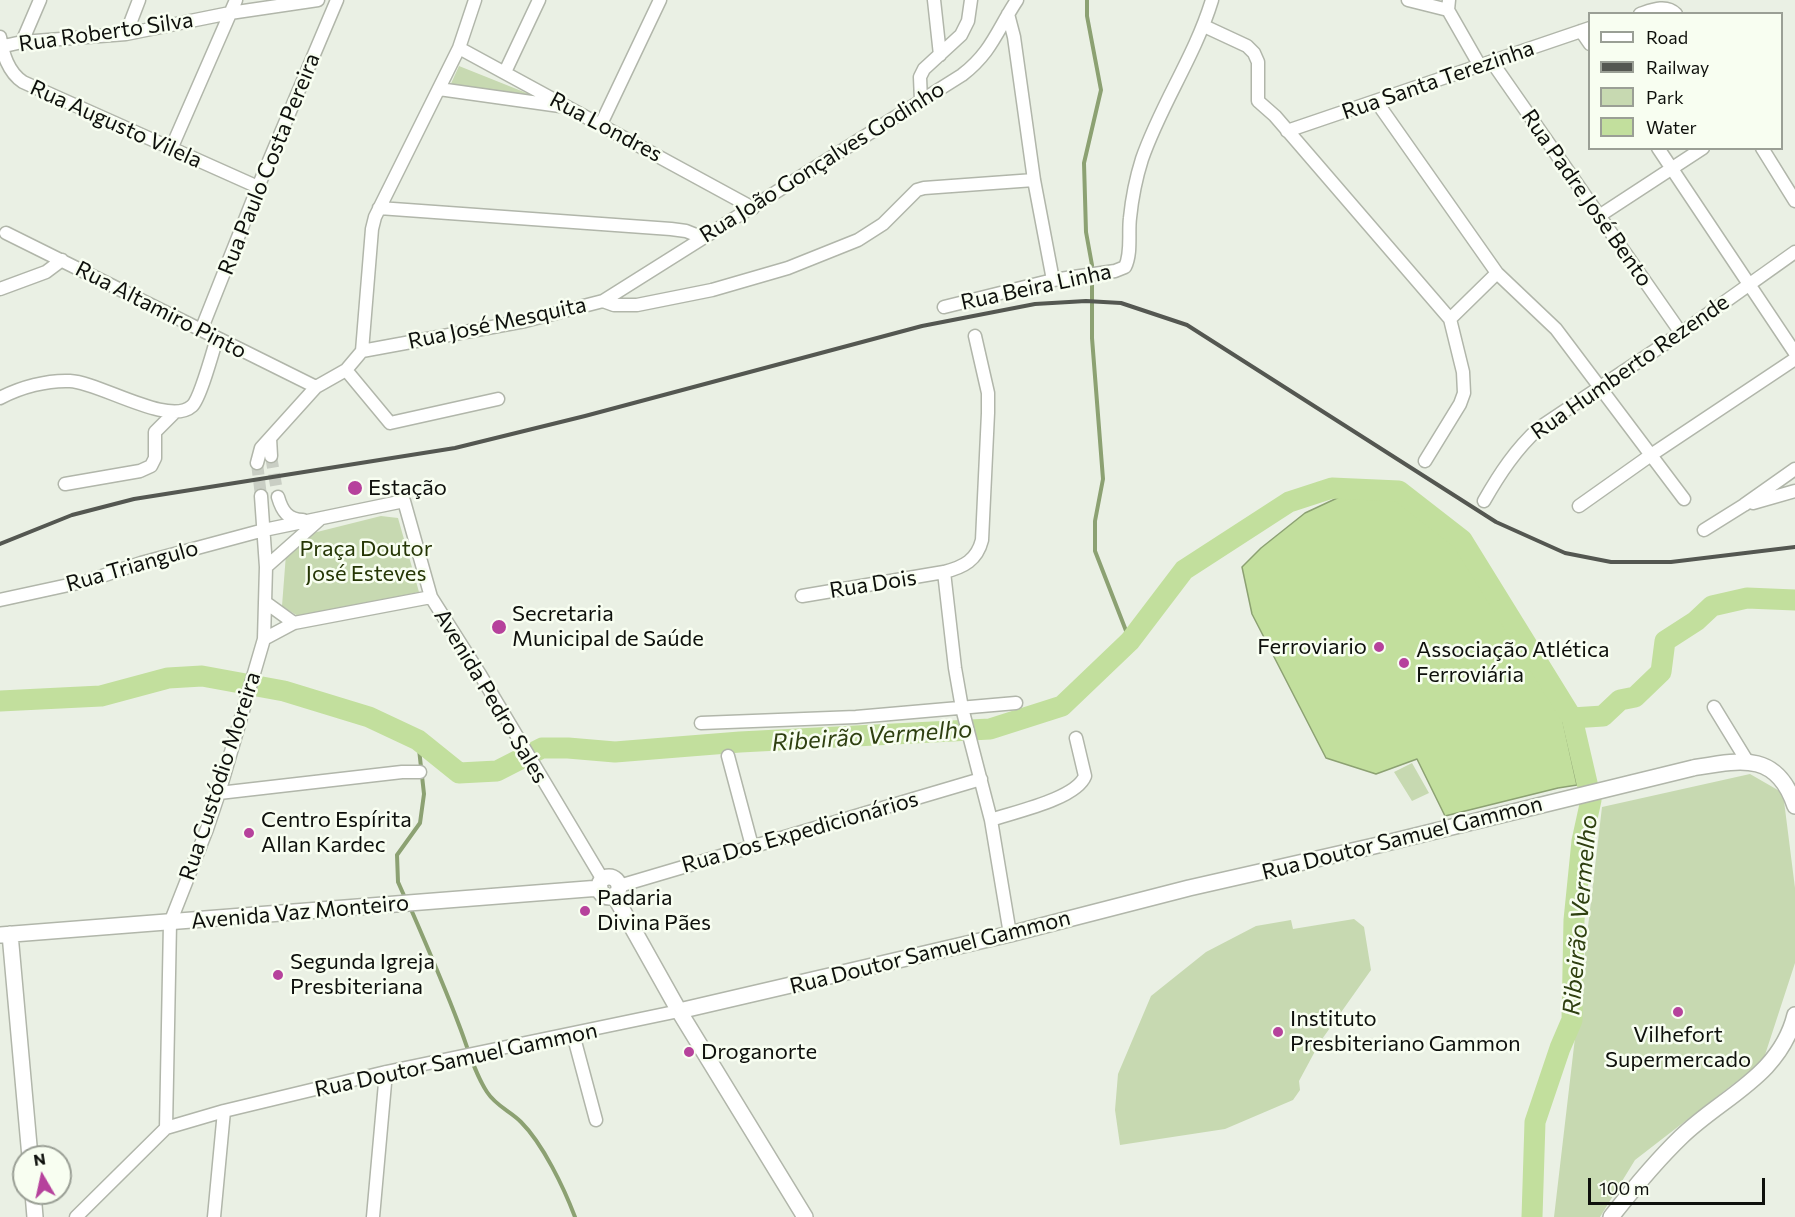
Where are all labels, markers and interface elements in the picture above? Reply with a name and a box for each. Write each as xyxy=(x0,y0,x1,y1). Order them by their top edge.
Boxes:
street label: Rua Roberto Silva xyxy=(17,7,195,57)
legend xyxy=(1588,12,1783,150)
text: Road xyxy=(1646,26,1688,48)
street label: Rua Santa Terezinha xyxy=(1338,35,1538,125)
street label: Rua Paulo Costa Pereira xyxy=(212,49,326,279)
text: Railway xyxy=(1646,56,1709,78)
street label: Rua Augusto Vilela xyxy=(26,74,206,174)
street label: Rua João Gonçalves Godinho xyxy=(695,76,949,248)
street label: Rua Londres xyxy=(545,86,667,168)
text: Park xyxy=(1646,86,1684,108)
street label: Rua Padre José Bento xyxy=(1516,104,1658,292)
text: Water xyxy=(1646,116,1697,138)
street label: Rua Altamiro Pinto xyxy=(71,255,251,365)
street label: Rua Beira Linha xyxy=(958,258,1114,316)
street label: Rua Humberto Rezende xyxy=(1526,289,1734,445)
street label: Rua José Mesquita xyxy=(405,291,589,355)
place label: Estação xyxy=(368,475,447,501)
marker: Estação xyxy=(346,479,364,497)
street label: Rua Triangulo xyxy=(63,535,201,597)
park label: Praça Doutor José Esteves xyxy=(300,536,432,588)
street label: Rua Dois xyxy=(828,564,918,604)
place label: Secretaria Municipal de Saúde xyxy=(512,601,704,652)
street label: Avenida Pedro Sales xyxy=(429,604,553,788)
marker: Secretaria Municipal de Saúde xyxy=(490,618,508,636)
place label: Ferroviario xyxy=(1257,634,1367,660)
place label: Associação Atlética Ferroviária xyxy=(1416,637,1609,688)
marker: Ferroviario xyxy=(1372,640,1386,654)
marker: Associação Atlética Ferroviária xyxy=(1397,656,1411,670)
street label: Rua Custódio Moreira xyxy=(174,668,266,884)
water label: Ribeirão Vermelho xyxy=(771,715,973,757)
street label: Rua Dos Expedicionários xyxy=(679,786,921,878)
street label: Rua Doutor Samuel Gammon xyxy=(1259,790,1545,886)
place label: Centro Espírita Allan Kardec xyxy=(261,807,412,858)
water label: Ribeirão Vermelho xyxy=(1557,814,1603,1016)
marker: Centro Espírita Allan Kardec xyxy=(242,826,256,840)
place label: Padaria Divina Pães xyxy=(597,885,711,936)
street label: Avenida Vaz Monteiro xyxy=(190,889,410,935)
marker: Padaria Divina Pães xyxy=(578,904,592,918)
street label: Rua Doutor Samuel Gammon xyxy=(787,904,1073,1000)
place label: Segunda Igreja Presbiteriana xyxy=(290,949,435,1000)
marker: Segunda Igreja Presbiteriana xyxy=(271,968,285,982)
marker: Vilhefort Supermercado xyxy=(1671,1005,1685,1019)
place label: Instituto Presbiteriano Gammon xyxy=(1290,1006,1521,1058)
street label: Rua Doutor Samuel Gammon xyxy=(312,1017,600,1103)
place label: Vilhefort Supermercado xyxy=(1605,1022,1751,1074)
marker: Instituto Presbiteriano Gammon xyxy=(1271,1025,1285,1039)
place label: Droganorte xyxy=(701,1039,817,1065)
marker: Droganorte xyxy=(682,1045,696,1059)
north arrow xyxy=(12,1145,72,1205)
text: N xyxy=(32,1148,47,1169)
scale bar xyxy=(1591,1166,1768,1204)
text: 100 m xyxy=(1599,1177,1649,1199)

